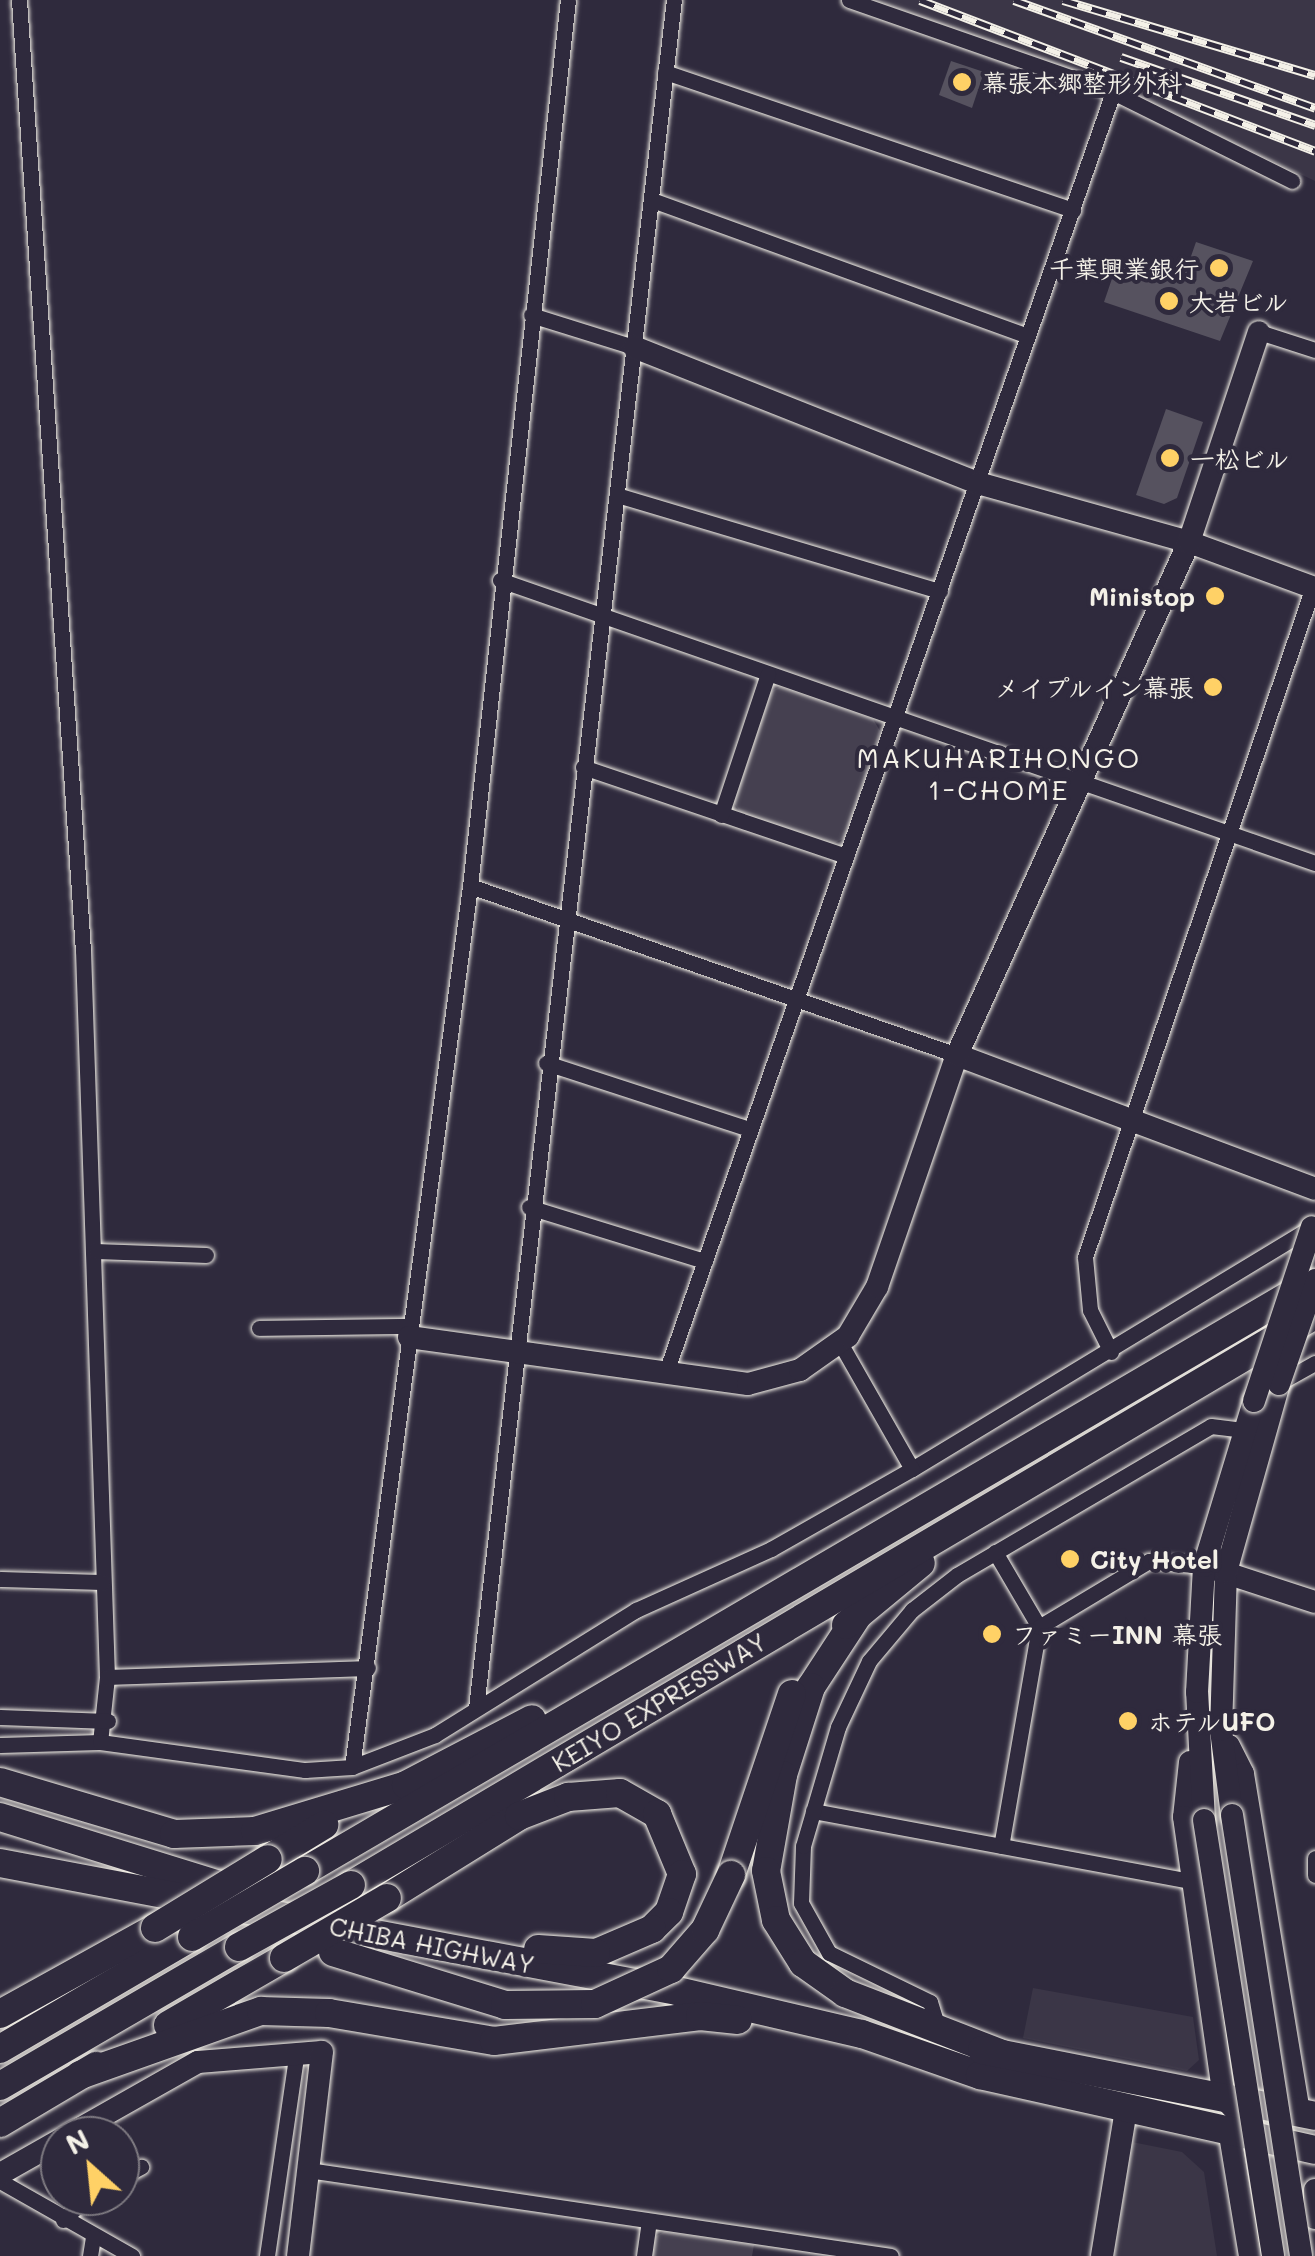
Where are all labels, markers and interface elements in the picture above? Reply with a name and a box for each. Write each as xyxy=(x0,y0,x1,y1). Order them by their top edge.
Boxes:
place label: 幕張本郷整形外科 xyxy=(982,67,1182,97)
marker: 幕張本郷整形外科 xyxy=(951,71,973,93)
place label: 千葉興業銀行 xyxy=(1049,253,1199,283)
marker: 千葉興業銀行 xyxy=(1208,257,1230,279)
place label: 大岩ビル xyxy=(1189,286,1289,316)
marker: 大岩ビル xyxy=(1158,290,1180,312)
place label: 一松ビル xyxy=(1190,443,1290,473)
marker: 一松ビル xyxy=(1159,447,1181,469)
place label: Ministop xyxy=(1089,581,1195,611)
marker: Ministop xyxy=(1204,585,1226,607)
place label: メイプルイン幕張 xyxy=(993,672,1193,702)
marker: メイプルイン幕張 xyxy=(1202,676,1224,698)
district label: MAKUHARIHONGO 1-CHOME xyxy=(856,740,1142,806)
place label: City Hotel xyxy=(1090,1544,1219,1574)
marker: City Hotel xyxy=(1059,1548,1081,1570)
place label: ファミーINN 幕張 xyxy=(1012,1619,1222,1649)
marker: ファミーINN 幕張 xyxy=(981,1623,1003,1645)
street label: KEIYO EXPRESSWAY xyxy=(546,1626,772,1778)
place label: ホテルUFO xyxy=(1148,1706,1277,1736)
marker: ホテルUFO xyxy=(1117,1710,1139,1732)
street label: CHIBA HIGHWAY xyxy=(327,1910,537,1980)
north arrow xyxy=(40,2116,140,2216)
text: N xyxy=(60,2120,95,2162)

